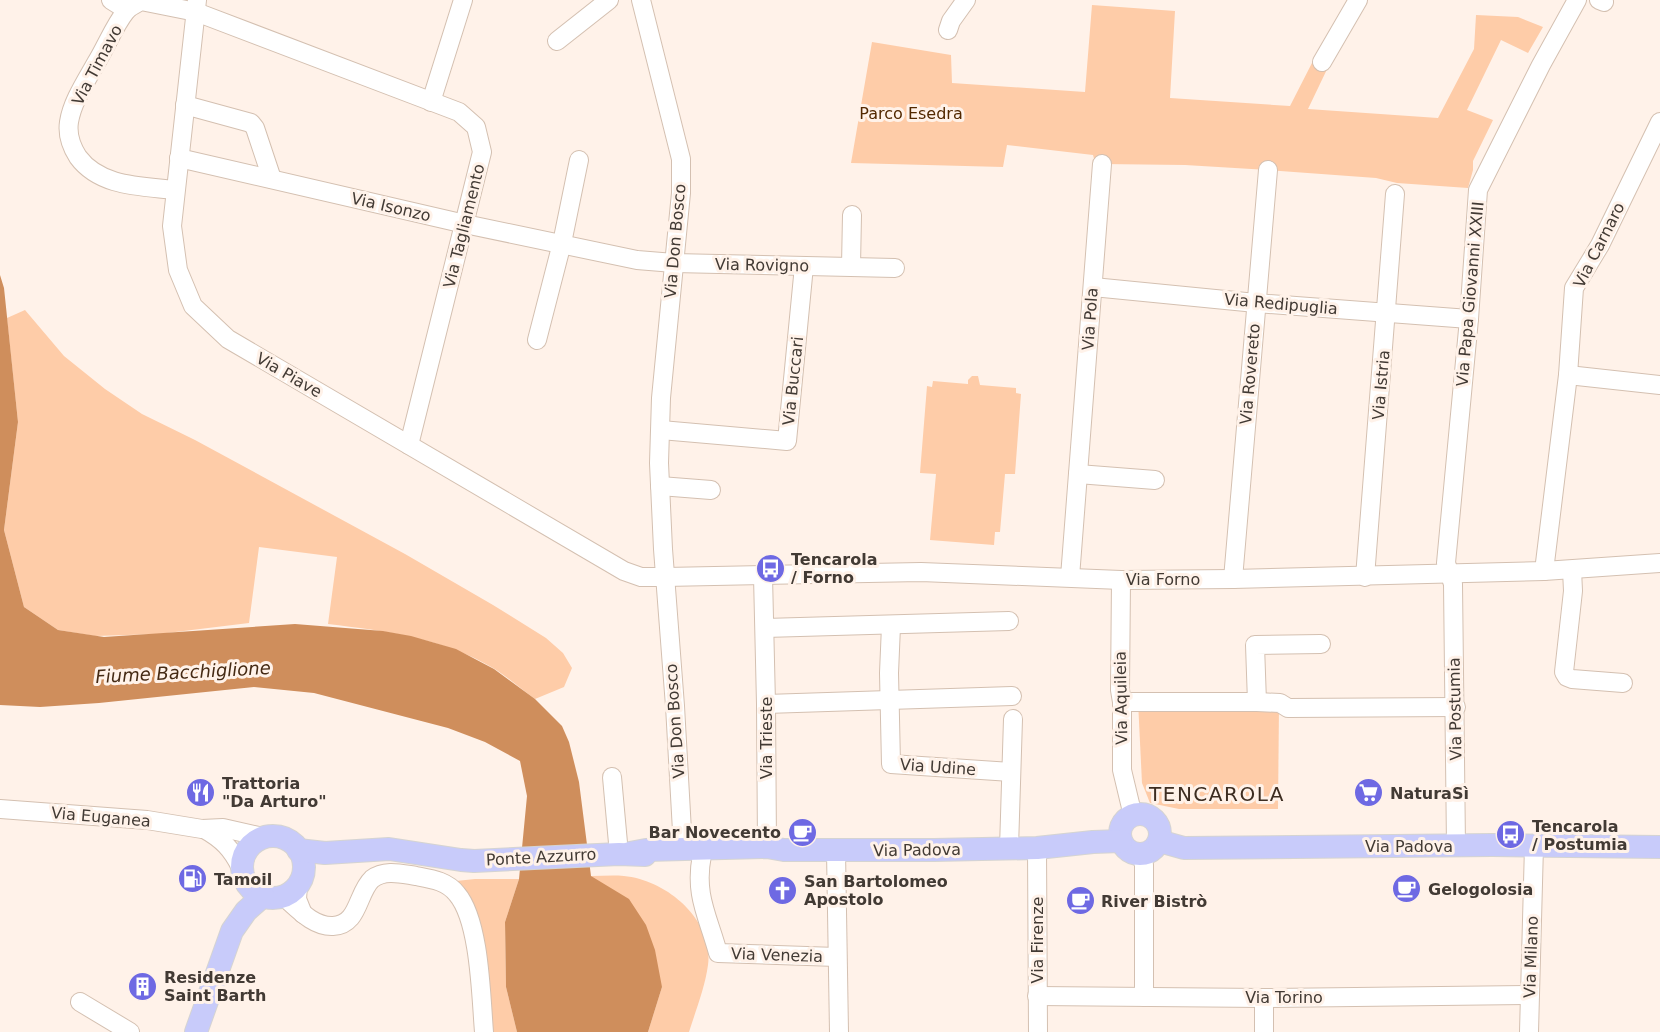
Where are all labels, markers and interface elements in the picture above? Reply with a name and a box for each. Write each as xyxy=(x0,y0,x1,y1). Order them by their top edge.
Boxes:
street label: Via Timavo xyxy=(68,22,126,108)
park label: Parco Esedra xyxy=(859,104,963,123)
street label: Via Tagliamento xyxy=(439,162,489,290)
street label: Via Don Bosco xyxy=(661,183,689,299)
street label: Via Isonzo xyxy=(349,189,433,225)
street label: Via Carnaro xyxy=(1569,199,1629,291)
street label: Via Papa Giovanni XXIII xyxy=(1452,201,1488,387)
street label: Via Rovigno xyxy=(715,255,809,275)
street label: Via Pola xyxy=(1078,287,1102,351)
street label: Via Redipuglia xyxy=(1223,290,1339,318)
street label: Via Rovereto xyxy=(1236,323,1264,425)
street label: Via Buccari xyxy=(779,336,807,426)
street label: Via Piave xyxy=(253,349,325,401)
street label: Via Istria xyxy=(1368,349,1394,421)
place label: Tencarola / Forno xyxy=(791,550,877,587)
bus stop icon: Tencarola / Forno xyxy=(754,552,786,584)
street label: Via Forno xyxy=(1126,570,1200,589)
street label: Via Aquileia xyxy=(1111,651,1131,745)
water label: Fiume Bacchiglione xyxy=(95,657,271,687)
street label: Via Postumia xyxy=(1445,657,1465,761)
street label: Via Don Bosco xyxy=(662,663,688,779)
street label: Via Trieste xyxy=(757,697,776,779)
street label: Via Udine xyxy=(899,755,977,779)
place label: Trattoria "Da Arturo" xyxy=(222,774,327,811)
restaurant icon: Trattoria "Da Arturo" xyxy=(185,776,217,808)
supermarket icon: NaturaSì xyxy=(1353,777,1385,809)
district label: TENCAROLA xyxy=(1148,782,1285,806)
place label: NaturaSì xyxy=(1390,784,1469,803)
street label: Via Euganea xyxy=(50,803,152,831)
cafe icon: Bar Novecento xyxy=(786,816,818,848)
place label: Tencarola / Postumia xyxy=(1532,817,1628,854)
bus stop icon: Tencarola / Postumia xyxy=(1495,819,1527,851)
place label: Bar Novecento xyxy=(649,823,781,842)
street label: Via Padova xyxy=(1365,837,1453,856)
street label: Via Padova xyxy=(873,840,961,860)
street label: Ponte Azzurro xyxy=(485,845,597,869)
fuel station icon: Tamoil xyxy=(177,863,209,895)
place label: Tamoil xyxy=(214,870,272,889)
place label: San Bartolomeo Apostolo xyxy=(804,872,948,909)
cafe icon: Gelogolosia xyxy=(1391,873,1423,905)
church icon: San Bartolomeo Apostolo xyxy=(767,874,799,906)
place label: Gelogolosia xyxy=(1428,880,1533,899)
cafe icon: River Bistrò xyxy=(1064,885,1096,917)
place label: River Bistrò xyxy=(1101,892,1207,911)
street label: Via Firenze xyxy=(1028,897,1047,983)
street label: Via Milano xyxy=(1520,916,1542,998)
street label: Via Venezia xyxy=(731,944,823,966)
place label: Residenze Saint Barth xyxy=(164,968,266,1005)
building icon: Residenze Saint Barth xyxy=(127,970,159,1002)
street label: Via Torino xyxy=(1245,988,1323,1007)

